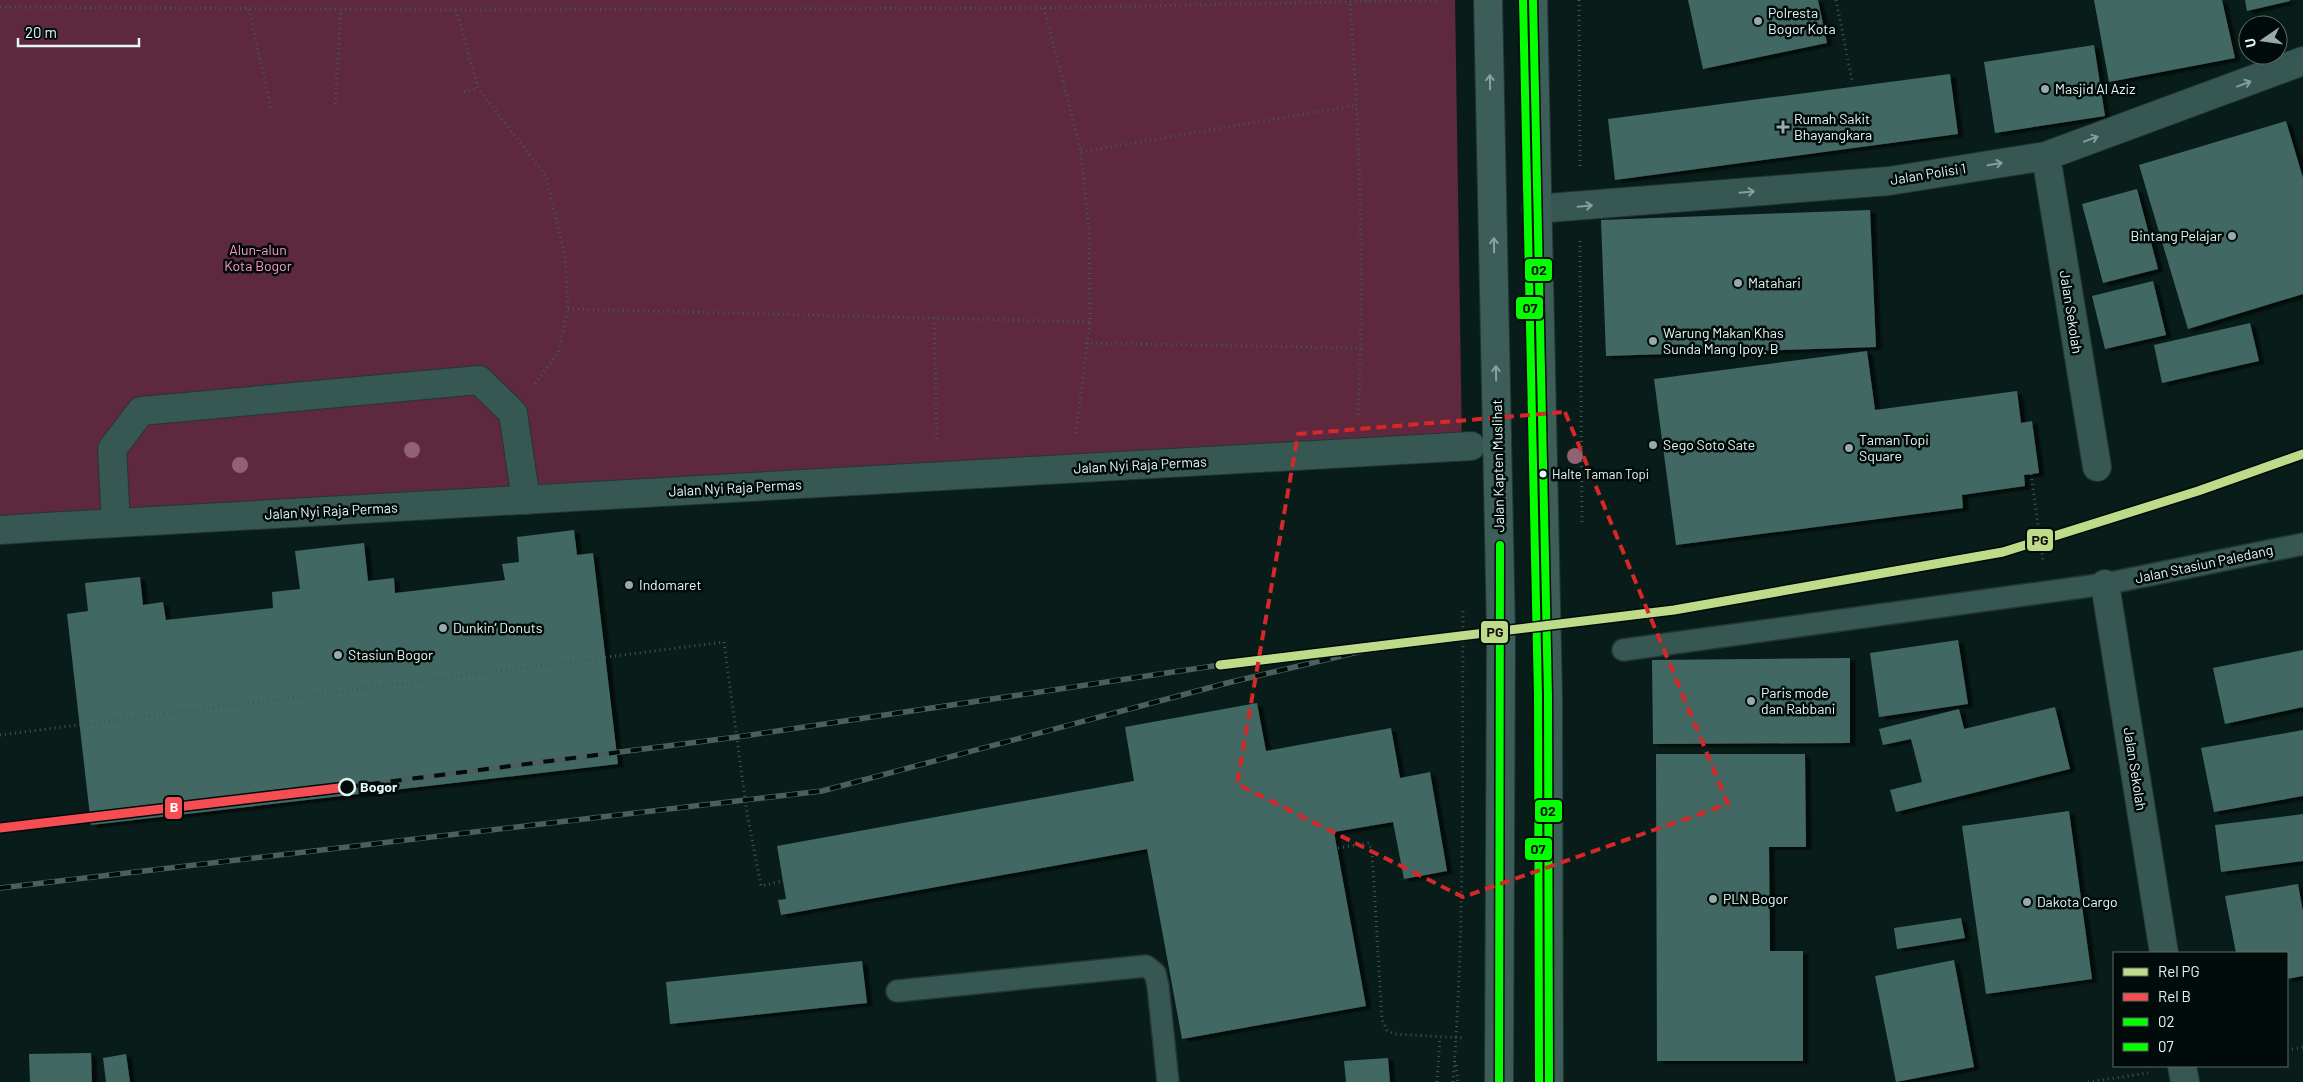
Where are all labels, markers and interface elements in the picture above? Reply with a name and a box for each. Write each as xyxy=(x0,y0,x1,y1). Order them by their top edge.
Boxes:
place label: Polresta Bogor Kota xyxy=(1768,4,1836,37)
scale bar xyxy=(18,15,139,47)
marker: Polresta Bogor Kota xyxy=(1752,15,1764,27)
north arrow xyxy=(2238,15,2288,65)
text: 20 m xyxy=(25,23,57,41)
text: U xyxy=(2241,37,2259,49)
one-way arrow xyxy=(1485,75,1495,91)
one-way arrow xyxy=(2236,79,2251,88)
place label: Masjid Al Aziz xyxy=(2055,80,2135,97)
marker: Masjid Al Aziz xyxy=(2039,83,2051,95)
place label: Rumah Sakit Bhayangkara xyxy=(1794,110,1872,143)
marker: Rumah Sakit Bhayangkara xyxy=(1776,120,1790,134)
one-way arrow xyxy=(2083,134,2098,143)
street label: Jalan Polisi 1 xyxy=(1889,159,1967,188)
one-way arrow xyxy=(1987,159,2003,169)
one-way arrow xyxy=(1739,188,1755,197)
one-way arrow xyxy=(1577,201,1593,210)
place label: Bintang Pelajar xyxy=(2130,227,2222,244)
marker: Bintang Pelajar xyxy=(2226,230,2238,242)
one-way arrow xyxy=(1489,237,1499,254)
park label: Alun-alun Kota Bogor xyxy=(224,241,292,274)
line badge: 02 xyxy=(1524,258,1553,282)
text: 02 xyxy=(1531,261,1547,278)
street label: Jalan Sekolah xyxy=(2057,269,2086,355)
place label: Matahari xyxy=(1748,274,1801,291)
marker: Matahari xyxy=(1732,277,1744,289)
line badge: 07 xyxy=(1515,296,1544,320)
text: 07 xyxy=(1523,299,1538,316)
place label: Warung Makan Khas Sunda Mang Ipoy. B xyxy=(1663,324,1784,357)
marker: Warung Makan Khas Sunda Mang Ipoy. B xyxy=(1647,335,1659,347)
one-way arrow xyxy=(1492,365,1501,381)
street label: Jalan Kapten Muslihat xyxy=(1488,399,1507,533)
place label: Taman Topi Square xyxy=(1859,431,1929,464)
place label: Sego Soto Sate xyxy=(1663,436,1755,453)
marker: Sego Soto Sate xyxy=(1647,439,1659,451)
marker: Taman Topi Square xyxy=(1843,442,1855,454)
street label: Jalan Nyi Raja Permas xyxy=(1073,453,1207,476)
place label: Halte Taman Topi xyxy=(1552,466,1649,482)
marker: Halte Taman Topi xyxy=(1538,469,1548,479)
street label: Jalan Nyi Raja Permas xyxy=(668,476,802,499)
street label: Jalan Nyi Raja Permas xyxy=(264,499,398,522)
line badge: PG xyxy=(2026,528,2054,552)
text: PG xyxy=(2032,531,2048,548)
street label: Jalan Stasiun Paledang xyxy=(2133,541,2274,586)
place label: Indomaret xyxy=(639,576,702,593)
marker: Indomaret xyxy=(623,579,635,591)
place label: Dunkin’ Donuts xyxy=(453,619,543,636)
line badge: PG xyxy=(1480,620,1509,644)
marker: Dunkin’ Donuts xyxy=(437,622,449,634)
text: PG xyxy=(1487,623,1503,640)
place label: Stasiun Bogor xyxy=(348,646,433,663)
marker: Stasiun Bogor xyxy=(332,649,344,661)
place label: Paris mode dan Rabbani xyxy=(1761,684,1835,717)
marker: Paris mode dan Rabbani xyxy=(1745,695,1757,707)
street label: Jalan Sekolah xyxy=(2121,726,2150,812)
marker: Bogor xyxy=(338,778,356,796)
place label: Bogor xyxy=(360,778,398,795)
line badge: B xyxy=(164,796,183,820)
text: B xyxy=(170,798,178,815)
line badge: 02 xyxy=(1534,799,1563,823)
text: 02 xyxy=(1540,802,1556,819)
line badge: 07 xyxy=(1524,837,1553,861)
text: 07 xyxy=(1531,840,1546,857)
place label: PLN Bogor xyxy=(1723,890,1788,907)
marker: PLN Bogor xyxy=(1707,893,1719,905)
place label: Dakota Cargo xyxy=(2037,893,2118,910)
marker: Dakota Cargo xyxy=(2021,896,2033,908)
legend xyxy=(2113,952,2288,1067)
text: Rel PG xyxy=(2158,962,2200,980)
text: Rel B xyxy=(2158,987,2191,1005)
text: 02 xyxy=(2158,1012,2175,1030)
text: 07 xyxy=(2158,1037,2174,1055)

